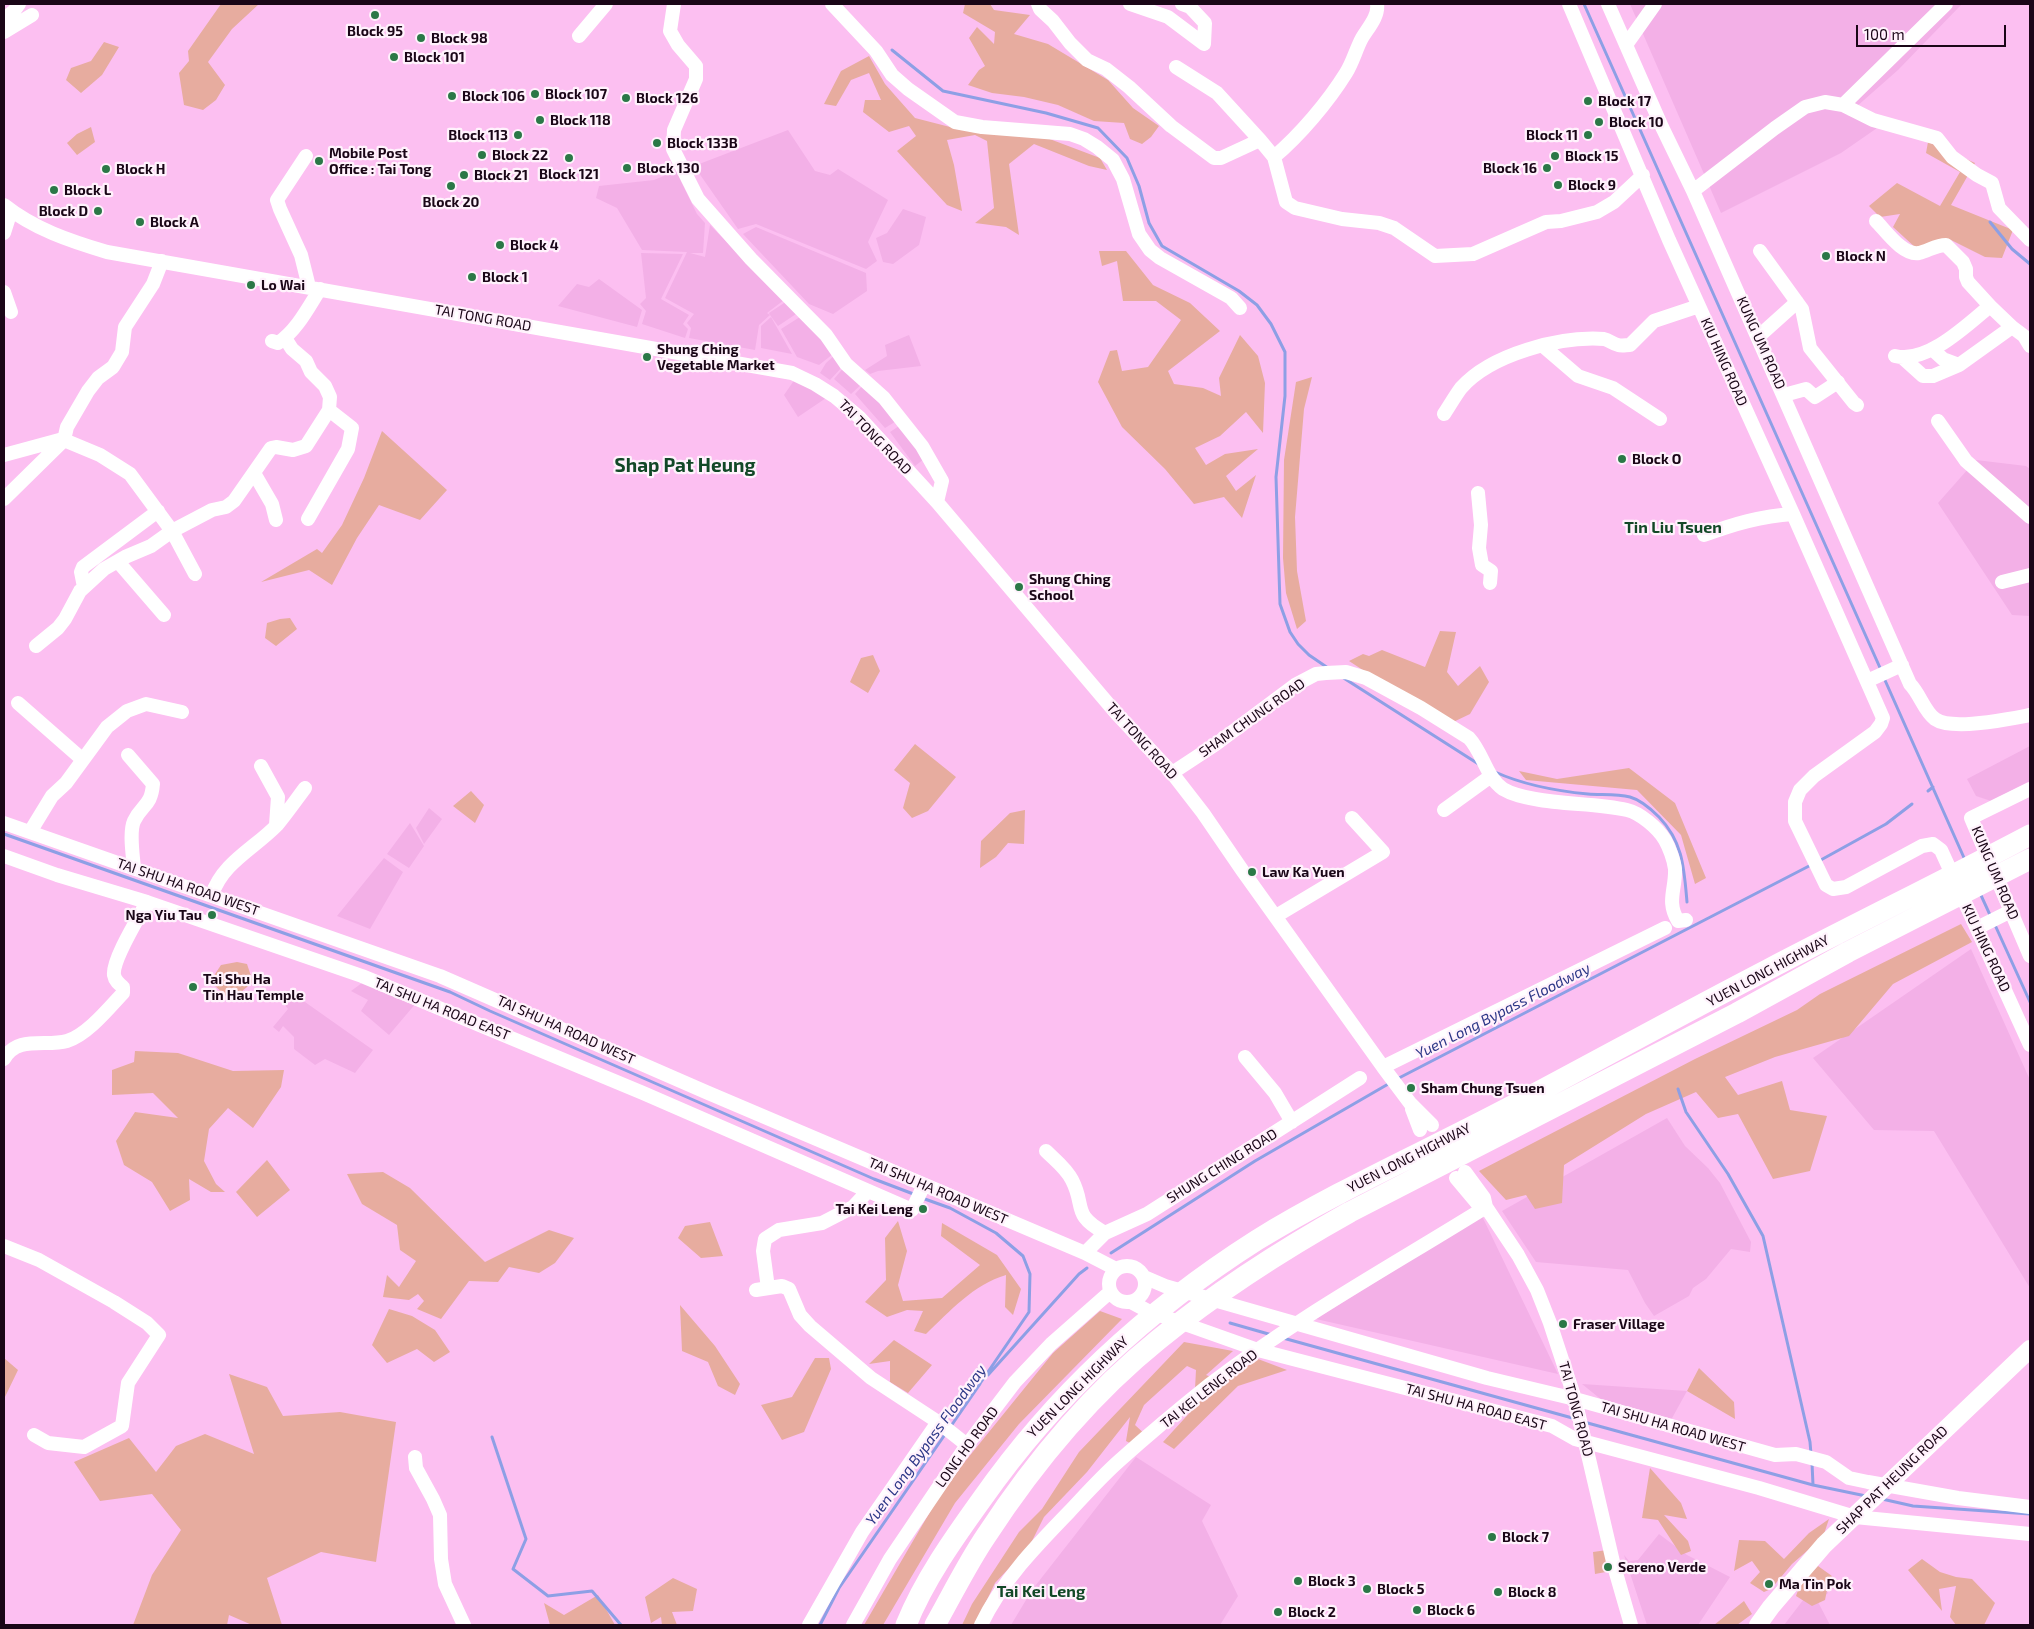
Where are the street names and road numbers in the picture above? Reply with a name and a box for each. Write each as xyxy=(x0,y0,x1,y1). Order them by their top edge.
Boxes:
street label: KUNG UM ROAD xyxy=(1733,294,1789,392)
street label: TAI TONG ROAD xyxy=(433,301,533,335)
street label: KIU HING ROAD xyxy=(1697,315,1751,409)
street label: TAI TONG ROAD xyxy=(835,396,915,478)
street label: SHAM CHUNG ROAD xyxy=(1196,675,1308,761)
street label: TAI TONG ROAD xyxy=(1103,699,1181,783)
street label: KUNG UM ROAD xyxy=(1968,824,2022,922)
street label: TAI SHU HA ROAD WEST xyxy=(114,855,262,919)
street label: KIU HING ROAD xyxy=(1958,901,2014,995)
street label: YUEN LONG HIGHWAY xyxy=(1704,932,1832,1010)
street label: TAI SHU HA ROAD EAST xyxy=(372,974,512,1044)
street label: TAI SHU HA ROAD WEST xyxy=(494,992,638,1068)
street label: YUEN LONG HIGHWAY xyxy=(1344,1120,1474,1196)
street label: SHUNG CHING ROAD xyxy=(1164,1125,1280,1207)
street label: TAI SHU HA ROAD WEST xyxy=(866,1154,1010,1228)
street label: YUEN LONG HIGHWAY xyxy=(1024,1333,1132,1441)
street label: TAI KEI LENG ROAD xyxy=(1157,1346,1261,1432)
street label: TAI TONG ROAD xyxy=(1555,1360,1597,1458)
street label: TAI SHU HA ROAD EAST xyxy=(1404,1380,1548,1434)
street label: TAI SHU HA ROAD WEST xyxy=(1599,1398,1747,1456)
street label: LONG HO ROAD xyxy=(932,1403,1002,1491)
street label: SHAP PAT HEUNG ROAD xyxy=(1833,1422,1951,1538)

